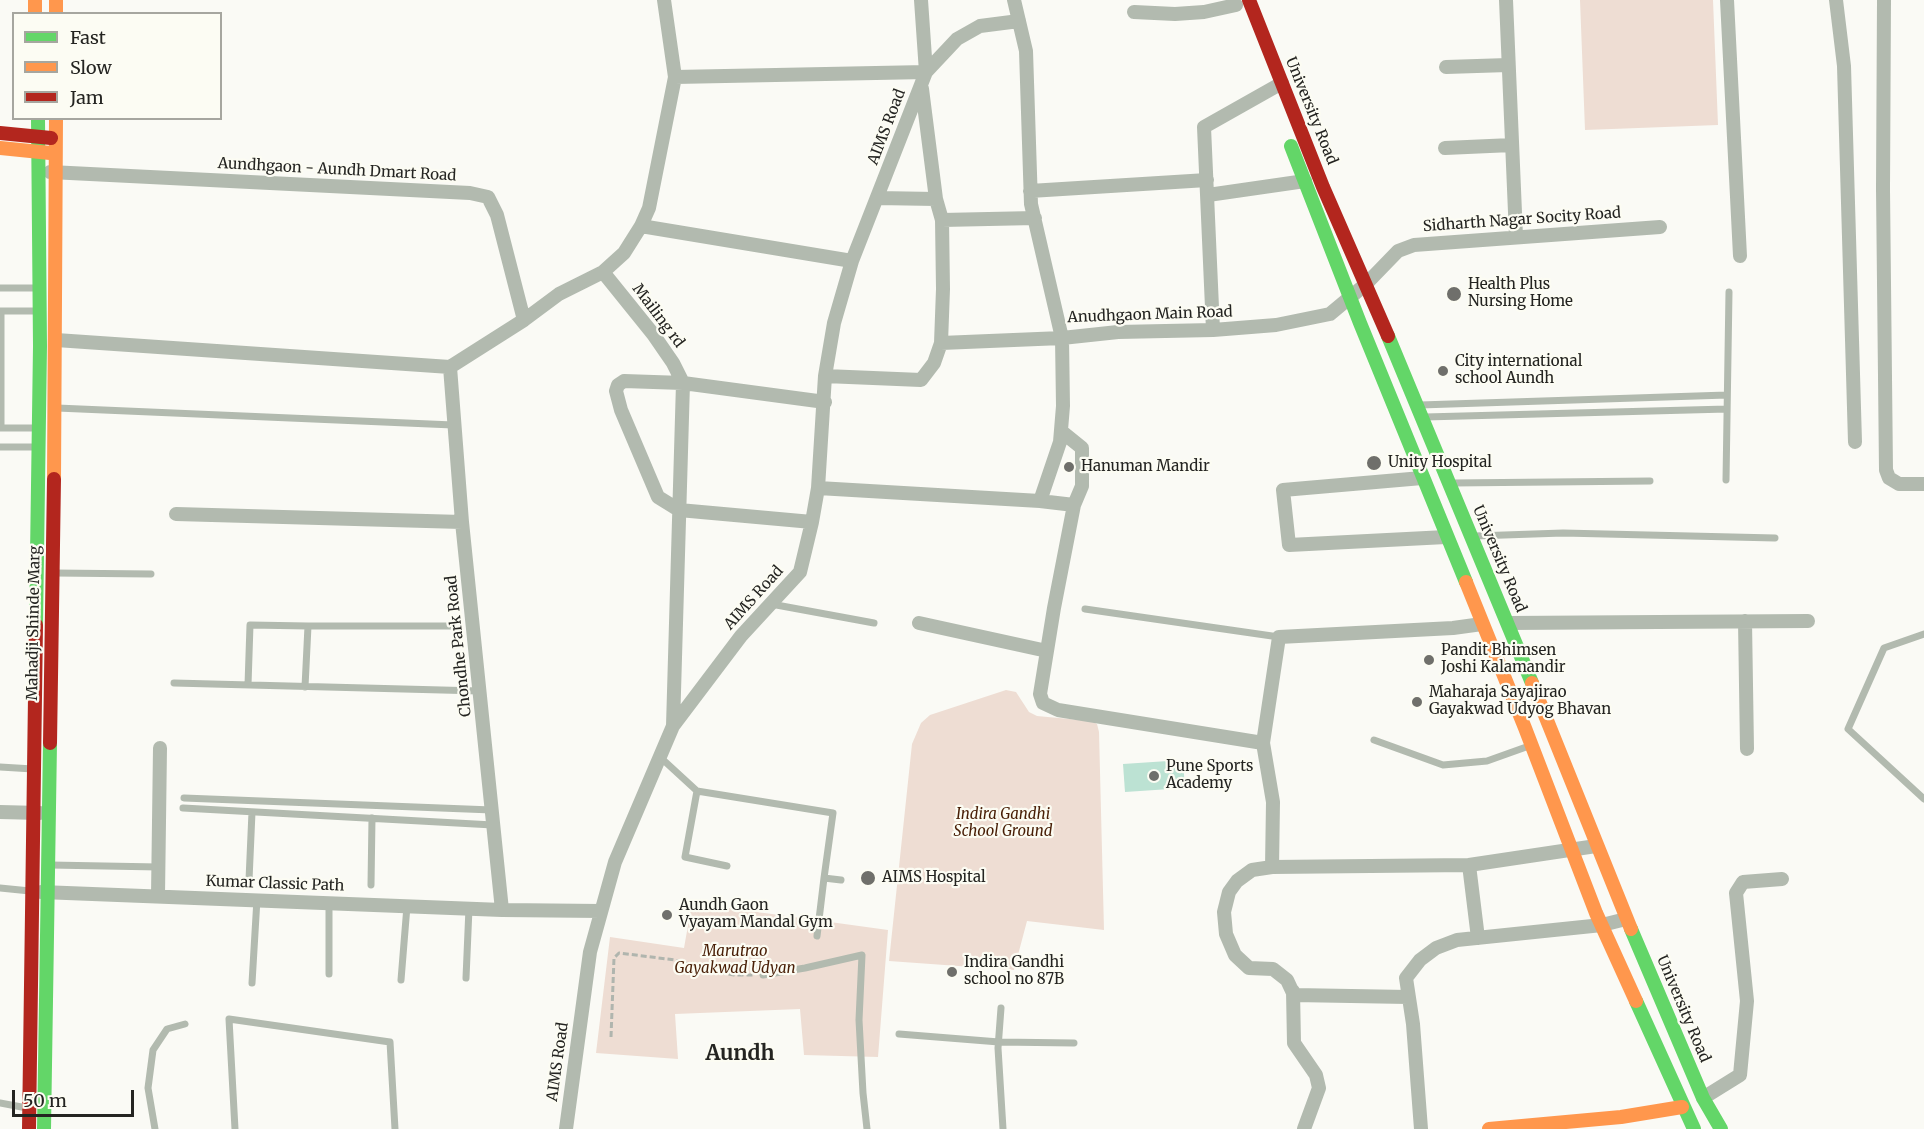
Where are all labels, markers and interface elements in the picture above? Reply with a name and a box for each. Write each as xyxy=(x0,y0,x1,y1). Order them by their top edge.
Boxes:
legend xyxy=(12,12,222,120)
text: Fast xyxy=(70,26,106,49)
street label: University Road xyxy=(1281,54,1341,168)
text: Slow xyxy=(70,56,112,79)
text: Jam xyxy=(70,86,104,109)
street label: AIMS Road xyxy=(864,87,910,167)
street label: Aundhgaon - Aundh Dmart Road xyxy=(217,155,457,185)
street label: Sidharth Nagar Socity Road xyxy=(1422,204,1622,236)
place label: Health Plus Nursing Home xyxy=(1468,276,1573,311)
street label: Mailing rd xyxy=(628,281,688,351)
marker: Health Plus Nursing Home xyxy=(1445,285,1463,303)
street label: Anudhgaon Main Road xyxy=(1067,303,1233,327)
place label: City international school Aundh xyxy=(1455,353,1582,388)
marker: City international school Aundh xyxy=(1436,364,1450,378)
marker: Unity Hospital xyxy=(1365,454,1383,472)
place label: Unity Hospital xyxy=(1388,454,1492,472)
place label: Hanuman Mandir xyxy=(1081,458,1210,476)
marker: Hanuman Mandir xyxy=(1062,460,1076,474)
street label: University Road xyxy=(1468,503,1530,615)
street label: Mahadji Shinde Marg xyxy=(24,545,44,701)
street label: AIMS Road xyxy=(721,562,787,634)
street label: Chondhe Park Road xyxy=(443,574,475,718)
place label: Pandit Bhimsen Joshi Kalamandir xyxy=(1441,642,1565,677)
marker: Pandit Bhimsen Joshi Kalamandir xyxy=(1422,653,1436,667)
place label: Maharaja Sayajirao Gayakwad Udyog Bhavan xyxy=(1429,684,1611,719)
marker: Maharaja Sayajirao Gayakwad Udyog Bhavan xyxy=(1410,695,1424,709)
place label: Pune Sports Academy xyxy=(1166,758,1253,793)
marker: Pune Sports Academy xyxy=(1147,769,1161,783)
park label: Indira Gandhi School Ground xyxy=(954,806,1052,841)
marker: AIMS Hospital xyxy=(859,869,877,887)
place label: AIMS Hospital xyxy=(882,869,986,887)
street label: Kumar Classic Path xyxy=(205,873,345,895)
place label: Aundh Gaon Vyayam Mandal Gym xyxy=(679,897,833,932)
marker: Aundh Gaon Vyayam Mandal Gym xyxy=(660,908,674,922)
park label: Marutrao Gayakwad Udyan xyxy=(674,943,796,978)
street label: University Road xyxy=(1652,953,1714,1065)
place label: Indira Gandhi school no 87B xyxy=(964,954,1064,989)
marker: Indira Gandhi school no 87B xyxy=(945,965,959,979)
street label: AIMS Road xyxy=(544,1021,572,1103)
district label: Aundh xyxy=(705,1041,775,1067)
scale bar xyxy=(15,1078,136,1116)
text: 50 m xyxy=(23,1089,67,1112)

